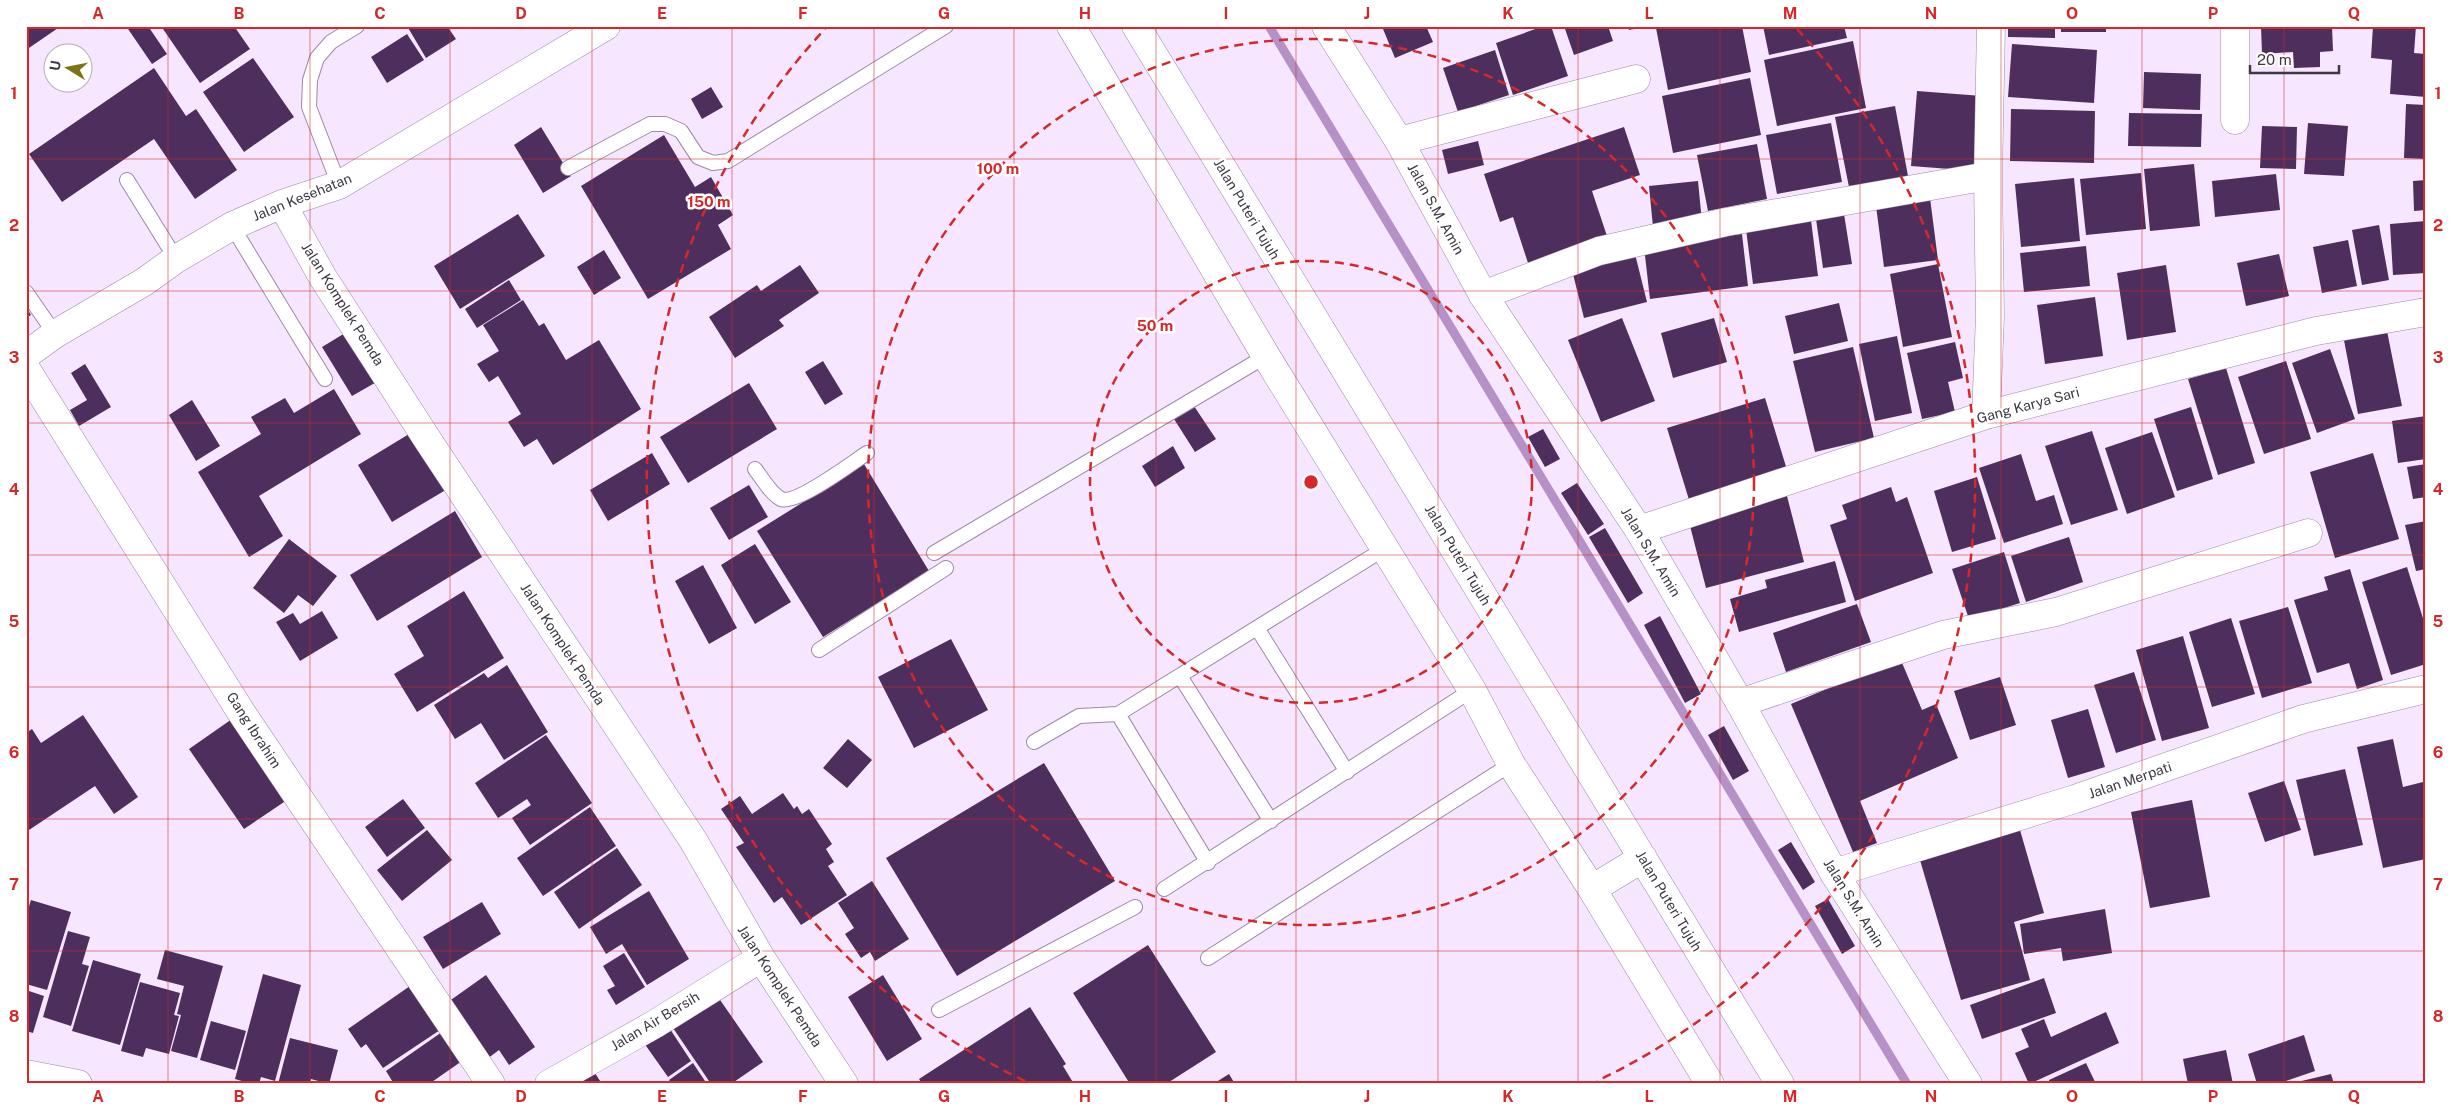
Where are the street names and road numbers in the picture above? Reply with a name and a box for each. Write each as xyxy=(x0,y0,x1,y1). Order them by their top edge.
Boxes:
street label: Jalan Puteri Tujuh xyxy=(1211,156,1283,262)
street label: Jalan S.M. Amin xyxy=(1404,161,1468,257)
street label: Jalan Kesehatan xyxy=(250,170,354,224)
street label: Jalan Komplek Pemda xyxy=(299,240,387,368)
street label: Gang Karya Sari xyxy=(1975,384,2081,426)
street label: Jalan Puteri Tujuh xyxy=(1422,502,1494,608)
street label: Jalan S.M. Amin xyxy=(1618,504,1684,600)
street label: Jalan Komplek Pemda xyxy=(518,580,608,708)
street label: Gang Ibrahim xyxy=(224,689,284,771)
street label: Jalan Merpati xyxy=(2086,758,2174,802)
street label: Jalan Puteri Tujuh xyxy=(1633,848,1705,954)
street label: Jalan S.M. Amin xyxy=(1820,856,1888,950)
street label: Jalan Komplek Pemda xyxy=(735,922,825,1050)
street label: Jalan Air Bersih xyxy=(608,988,702,1054)

